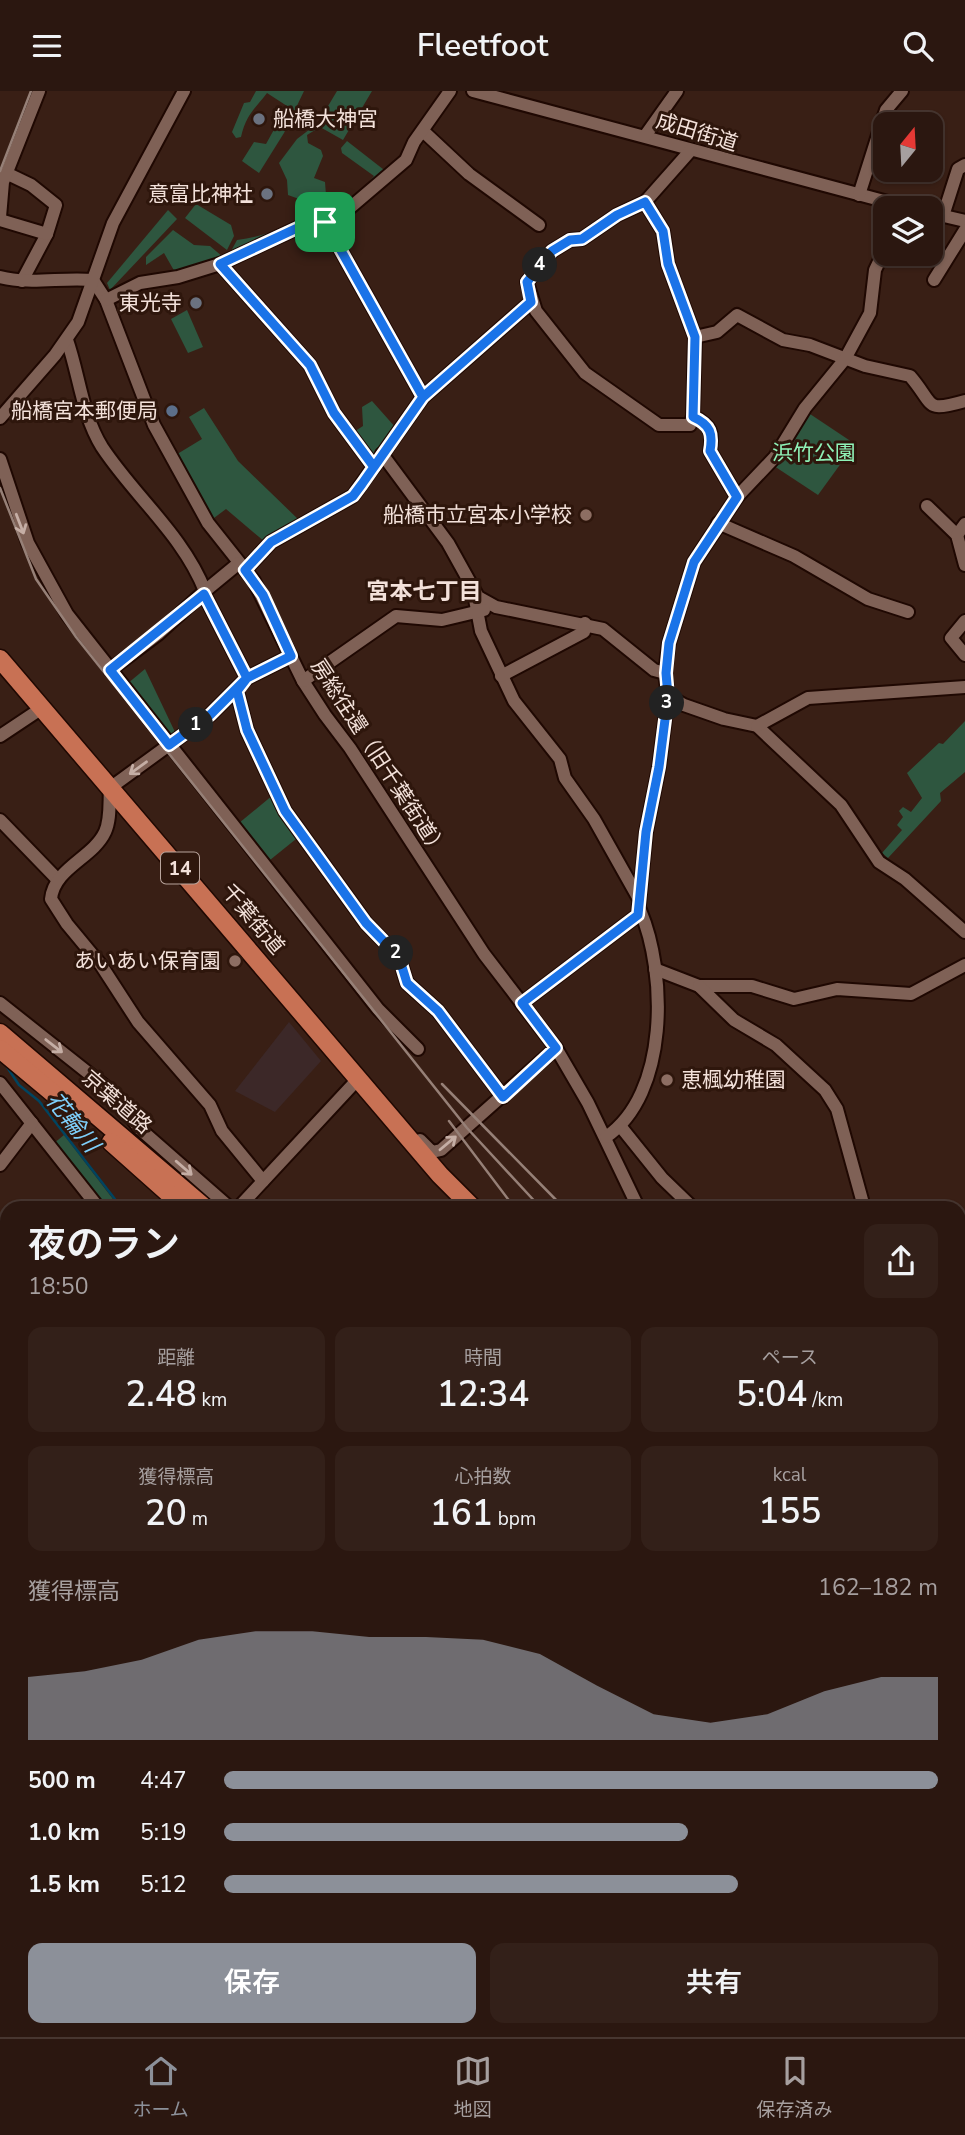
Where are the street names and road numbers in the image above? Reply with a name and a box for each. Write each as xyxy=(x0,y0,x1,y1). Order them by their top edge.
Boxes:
street label: 成田街道 xyxy=(653,106,741,158)
street label: 房総往還（旧千葉街道） xyxy=(304,654,454,862)
road number: 14 xyxy=(161,853,199,883)
street label: 千葉街道 xyxy=(215,878,291,960)
street label: 京葉道路 xyxy=(76,1064,158,1140)

